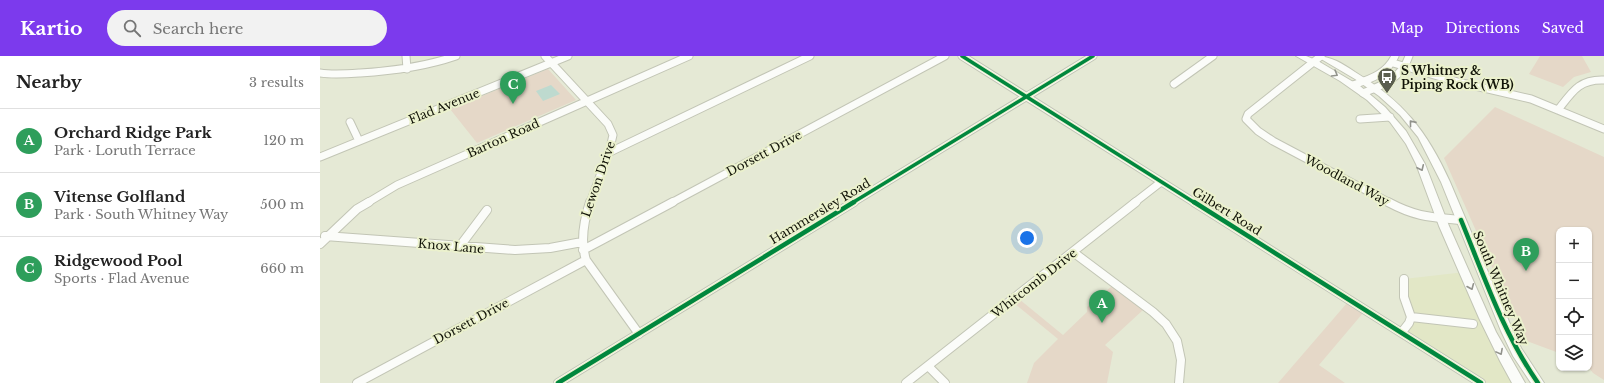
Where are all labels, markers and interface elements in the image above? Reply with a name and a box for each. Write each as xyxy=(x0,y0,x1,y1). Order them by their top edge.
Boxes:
search box xyxy=(107,10,387,46)
text: Kartio xyxy=(20,17,83,40)
icon: search xyxy=(121,17,143,39)
text: Search here xyxy=(153,19,243,38)
text: Map xyxy=(1391,19,1423,37)
text: Directions xyxy=(1445,19,1520,37)
text: Saved xyxy=(1542,19,1584,37)
place label: S Whitney & Piping Rock (WB) xyxy=(1401,63,1514,92)
bus stop icon: S Whitney & Piping Rock (WB) xyxy=(1376,66,1398,94)
one-way arrow xyxy=(1331,69,1338,76)
pin: C xyxy=(500,71,526,104)
text: Nearby xyxy=(16,72,82,93)
text: 3 results xyxy=(249,74,304,91)
street label: Flad Avenue xyxy=(406,85,482,127)
street label: Barton Road xyxy=(464,115,542,161)
one-way arrow xyxy=(1409,121,1416,128)
text: Orchard Ridge Park xyxy=(54,123,212,142)
street label: Dorsett Drive xyxy=(724,127,804,179)
text: A xyxy=(24,132,34,149)
text: 120 m xyxy=(263,132,304,149)
street label: Lewon Drive xyxy=(578,139,618,219)
text: Park · Loruth Terrace xyxy=(54,142,196,159)
street label: Woodland Way xyxy=(1301,151,1392,209)
one-way arrow xyxy=(1416,163,1424,171)
street label: Hammersley Road xyxy=(767,175,873,247)
street label: Gilbert Road xyxy=(1190,184,1264,238)
text: Vitense Golfland xyxy=(54,187,185,206)
text: B xyxy=(24,196,34,213)
text: 500 m xyxy=(260,196,304,213)
text: Park · South Whitney Way xyxy=(54,206,228,223)
map controls xyxy=(1556,227,1592,371)
button: + xyxy=(1556,227,1592,263)
your location xyxy=(1017,228,1037,248)
street label: South Whitney Way xyxy=(1470,228,1532,348)
street label: Knox Lane xyxy=(417,236,485,256)
pin: B xyxy=(1513,238,1539,271)
street label: Whitcomb Drive xyxy=(988,245,1080,322)
text: Ridgewood Pool xyxy=(54,251,182,270)
text: C xyxy=(24,260,34,277)
text: 660 m xyxy=(260,260,304,277)
button: − xyxy=(1556,263,1592,299)
text: Sports · Flad Avenue xyxy=(54,270,189,287)
one-way arrow xyxy=(1467,284,1475,291)
pin: A xyxy=(1089,290,1115,323)
street label: Dorsett Drive xyxy=(431,295,511,347)
button: locate xyxy=(1556,299,1592,335)
button: layers xyxy=(1556,335,1592,371)
one-way arrow xyxy=(1496,348,1503,355)

